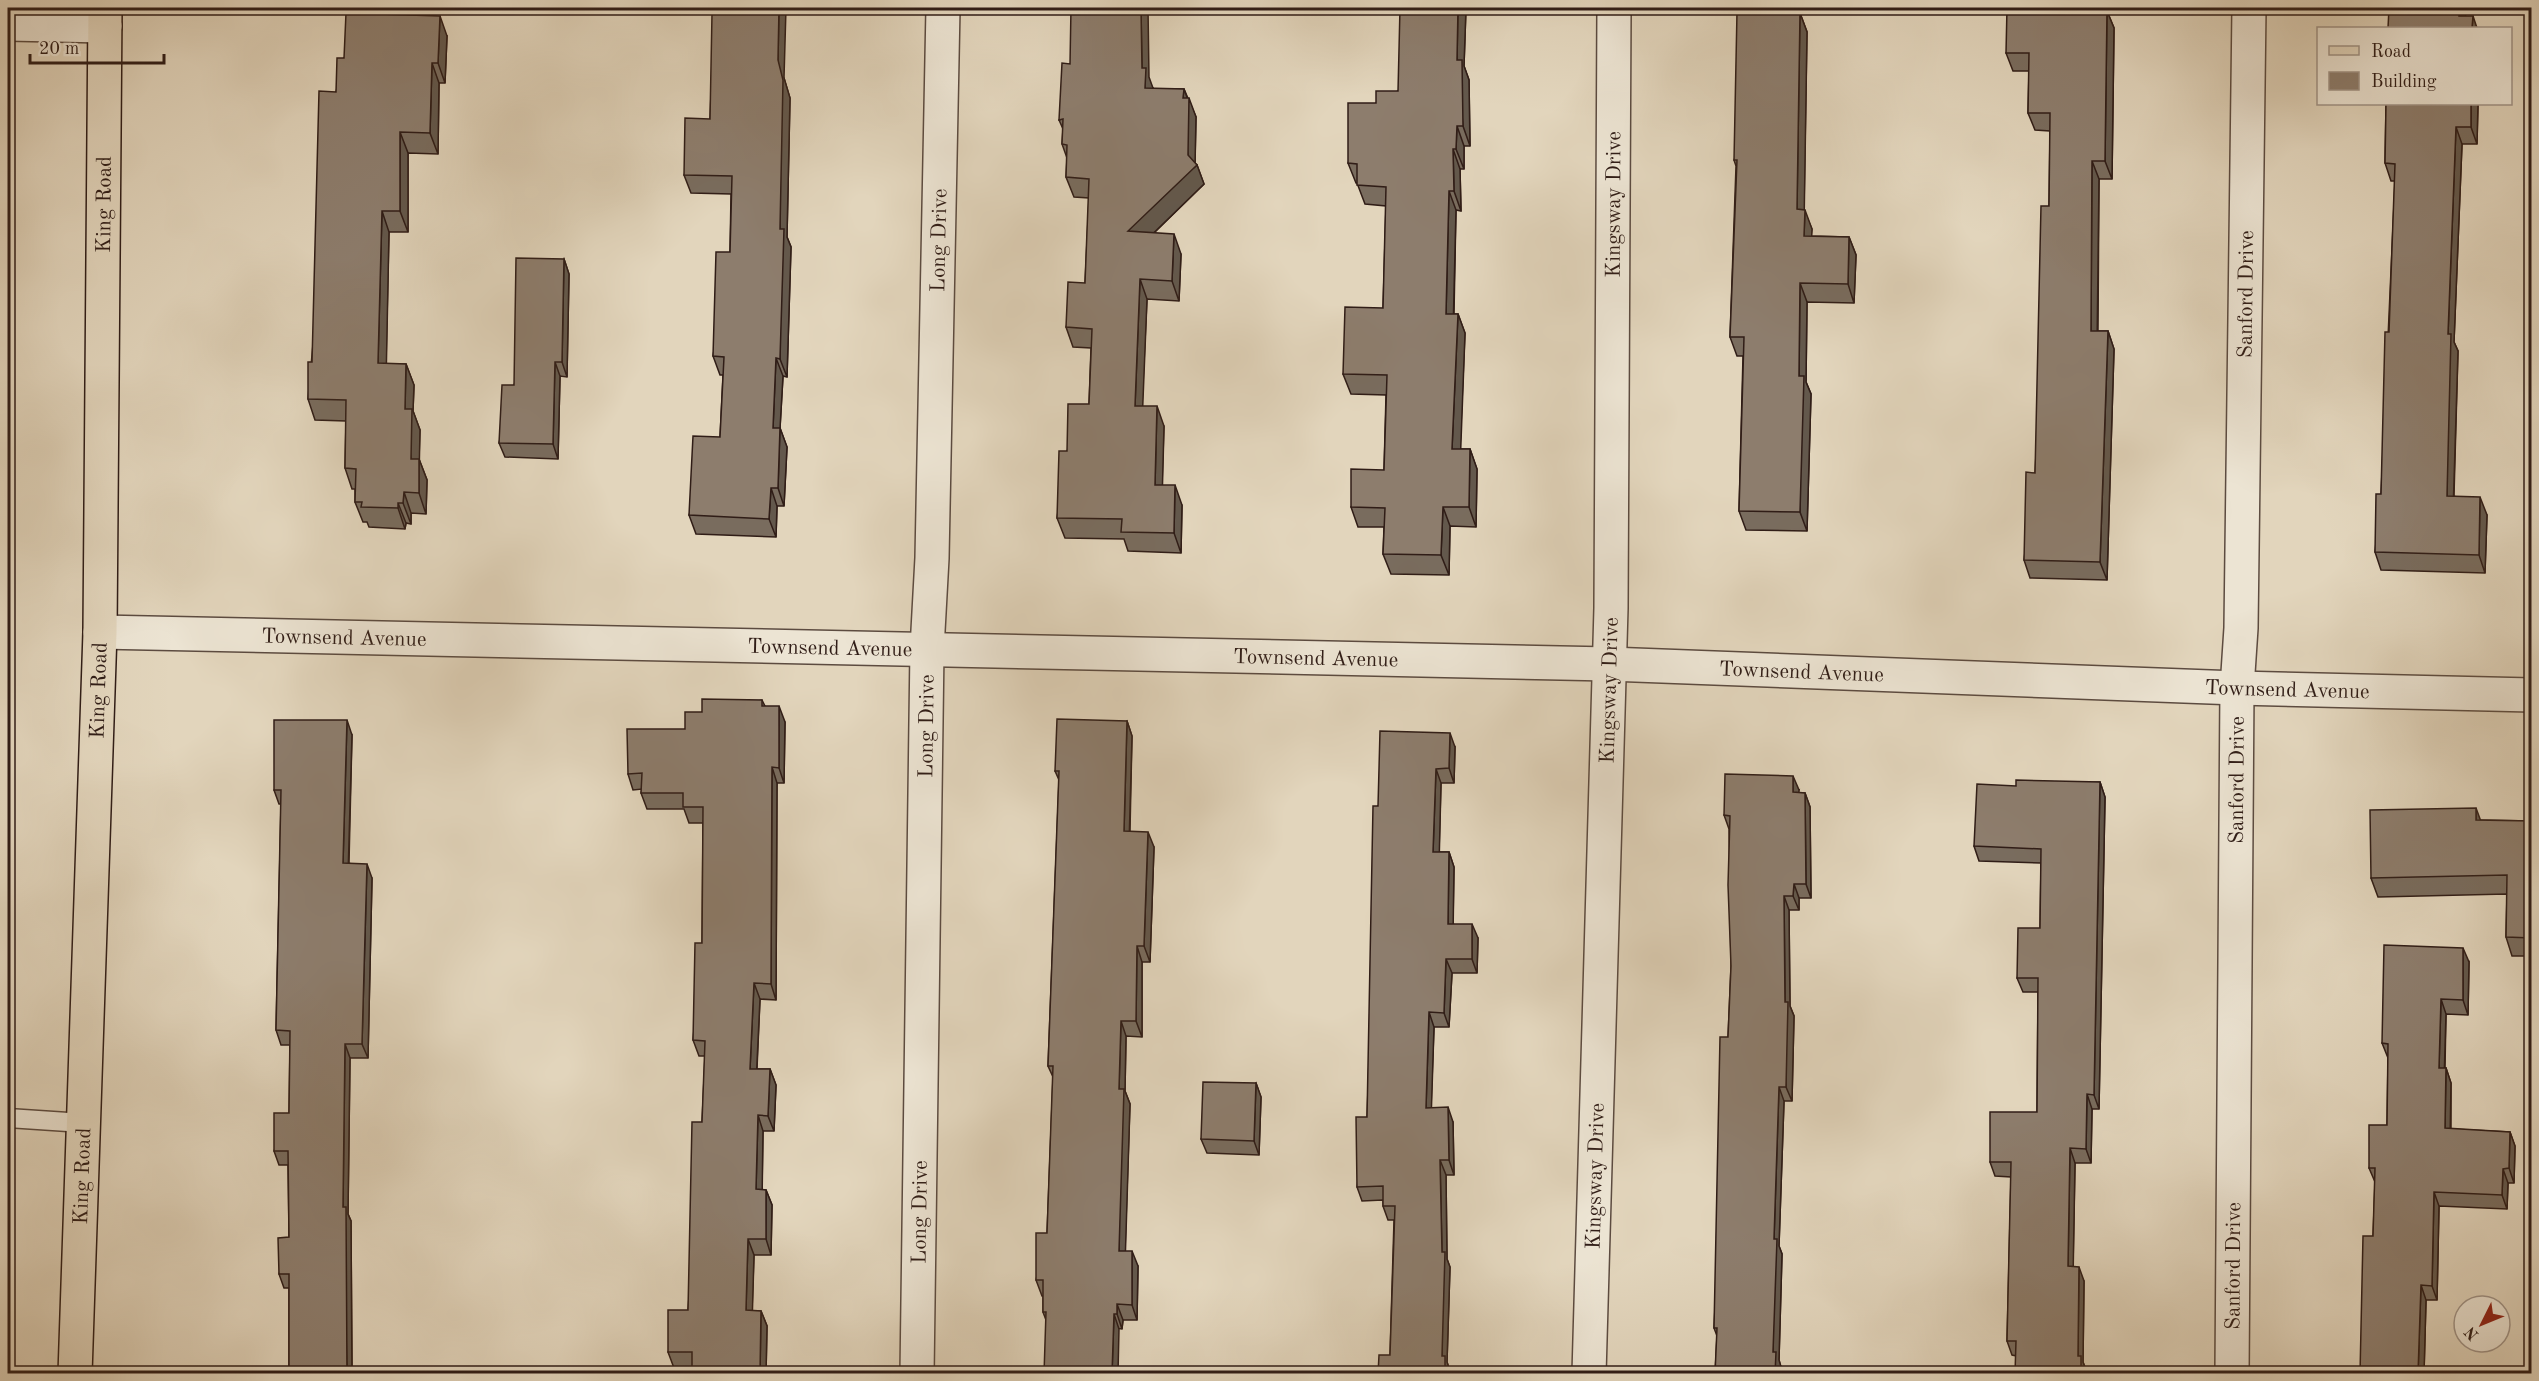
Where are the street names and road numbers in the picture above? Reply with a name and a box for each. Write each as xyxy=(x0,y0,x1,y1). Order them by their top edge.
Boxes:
street label: Kingsway Drive xyxy=(1604,131,1625,278)
street label: King Road xyxy=(94,156,116,253)
street label: Long Drive xyxy=(928,188,951,292)
street label: Sanford Drive xyxy=(2235,230,2258,358)
street label: Kingsway Drive xyxy=(1598,617,1623,764)
street label: Townsend Avenue xyxy=(261,626,427,651)
street label: Townsend Avenue xyxy=(747,637,913,661)
street label: King Road xyxy=(87,642,112,739)
street label: Townsend Avenue xyxy=(1233,647,1398,672)
street label: Townsend Avenue xyxy=(1719,659,1884,687)
street label: Long Drive xyxy=(916,674,939,778)
street label: Townsend Avenue xyxy=(2204,678,2370,703)
street label: Sanford Drive xyxy=(2227,716,2249,844)
street label: Kingsway Drive xyxy=(1584,1103,1609,1250)
street label: King Road xyxy=(71,1127,95,1225)
street label: Long Drive xyxy=(910,1160,932,1264)
street label: Sanford Drive xyxy=(2223,1202,2245,1330)

